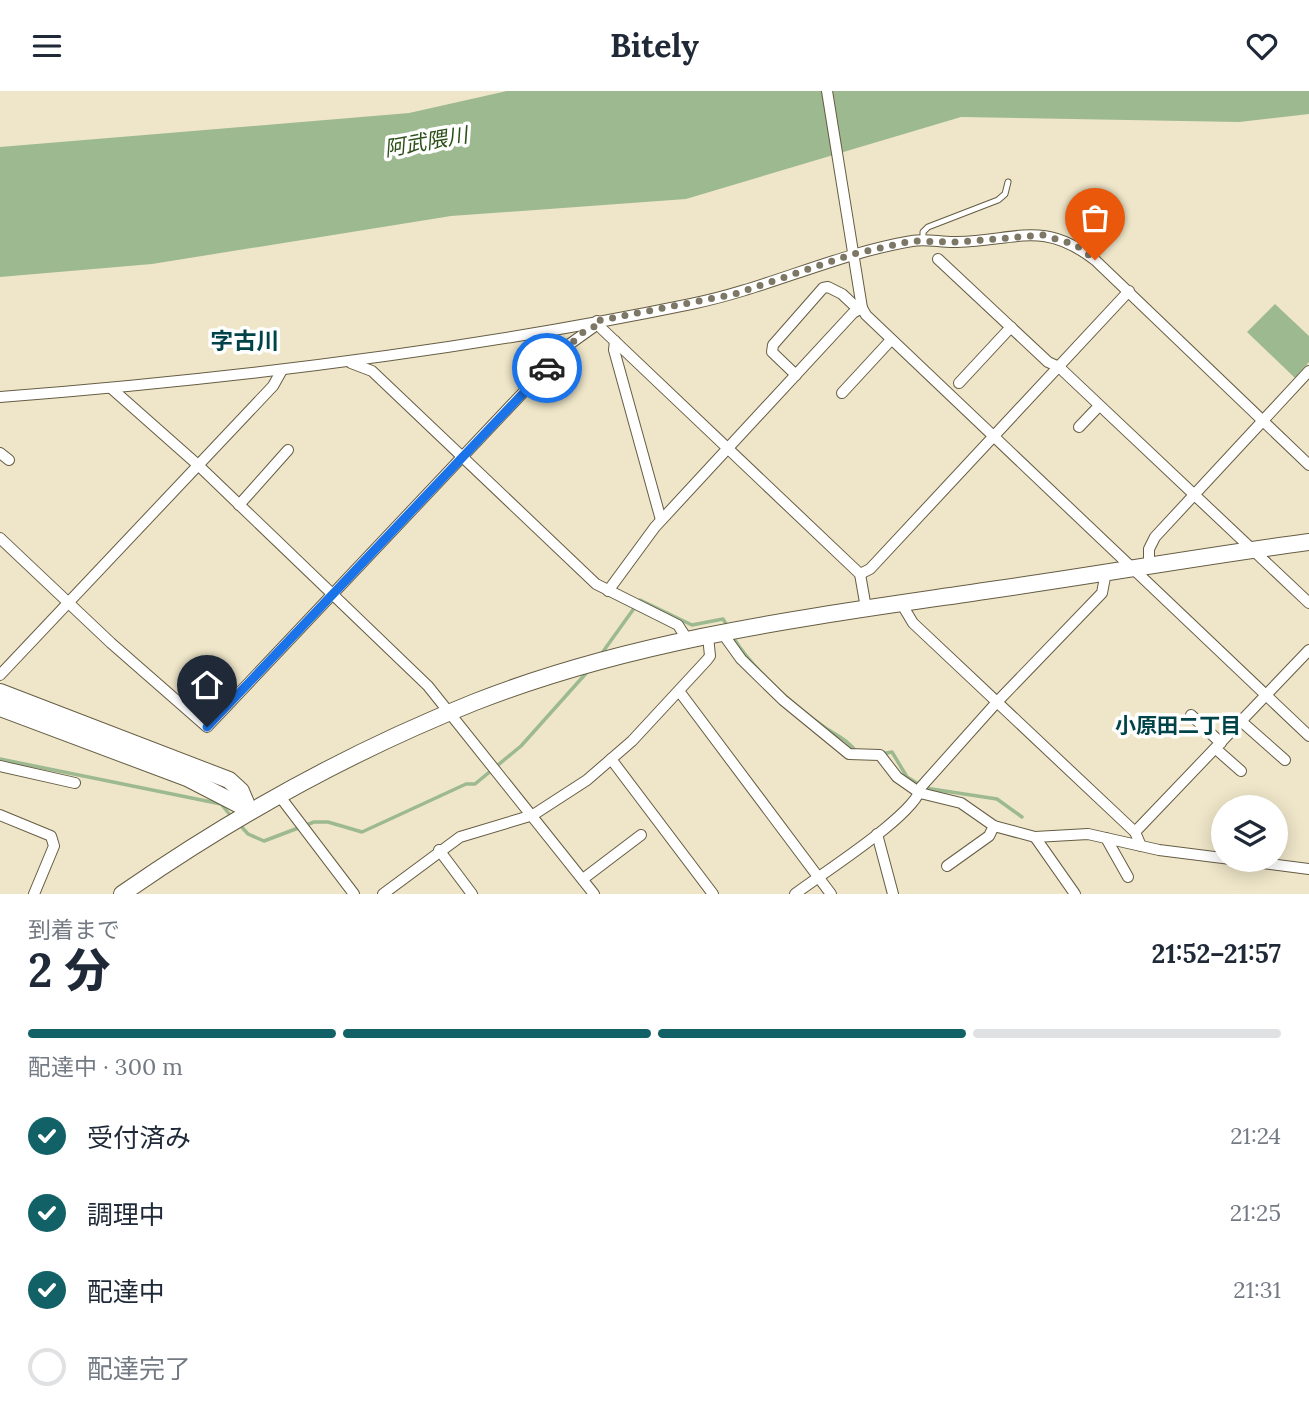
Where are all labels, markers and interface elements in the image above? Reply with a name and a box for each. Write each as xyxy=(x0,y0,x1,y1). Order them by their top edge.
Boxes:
text: Bitely xyxy=(610,25,699,66)
icon: menu xyxy=(28,27,66,65)
icon: heart xyxy=(1243,27,1281,65)
water label: 阿武隈川 xyxy=(382,121,472,162)
pin xyxy=(1065,188,1125,260)
icon: bag xyxy=(1076,199,1114,237)
district label: 字古川 xyxy=(211,326,280,355)
courier xyxy=(512,333,582,403)
icon: car xyxy=(528,349,566,387)
pin xyxy=(177,655,237,727)
icon: home xyxy=(188,666,226,704)
district label: 小原田二丁目 xyxy=(1115,712,1241,739)
map controls xyxy=(1211,795,1288,872)
button: layers xyxy=(1211,795,1288,872)
text: 到着まで xyxy=(28,915,120,944)
text: 21:52–21:57 xyxy=(1152,937,1281,970)
text: 2 分 xyxy=(28,941,111,1000)
text: 配達中 · 300 m xyxy=(28,1052,183,1081)
icon: check xyxy=(28,1117,66,1155)
text: 受付済み xyxy=(87,1121,191,1154)
text: 21:24 xyxy=(1230,1121,1281,1150)
icon: check xyxy=(28,1194,66,1232)
text: 調理中 xyxy=(87,1198,165,1231)
text: 21:25 xyxy=(1230,1198,1281,1227)
icon: check xyxy=(28,1271,66,1309)
text: 配達中 xyxy=(87,1275,165,1308)
text: 21:31 xyxy=(1233,1275,1281,1304)
text: 配達完了 xyxy=(87,1352,191,1385)

